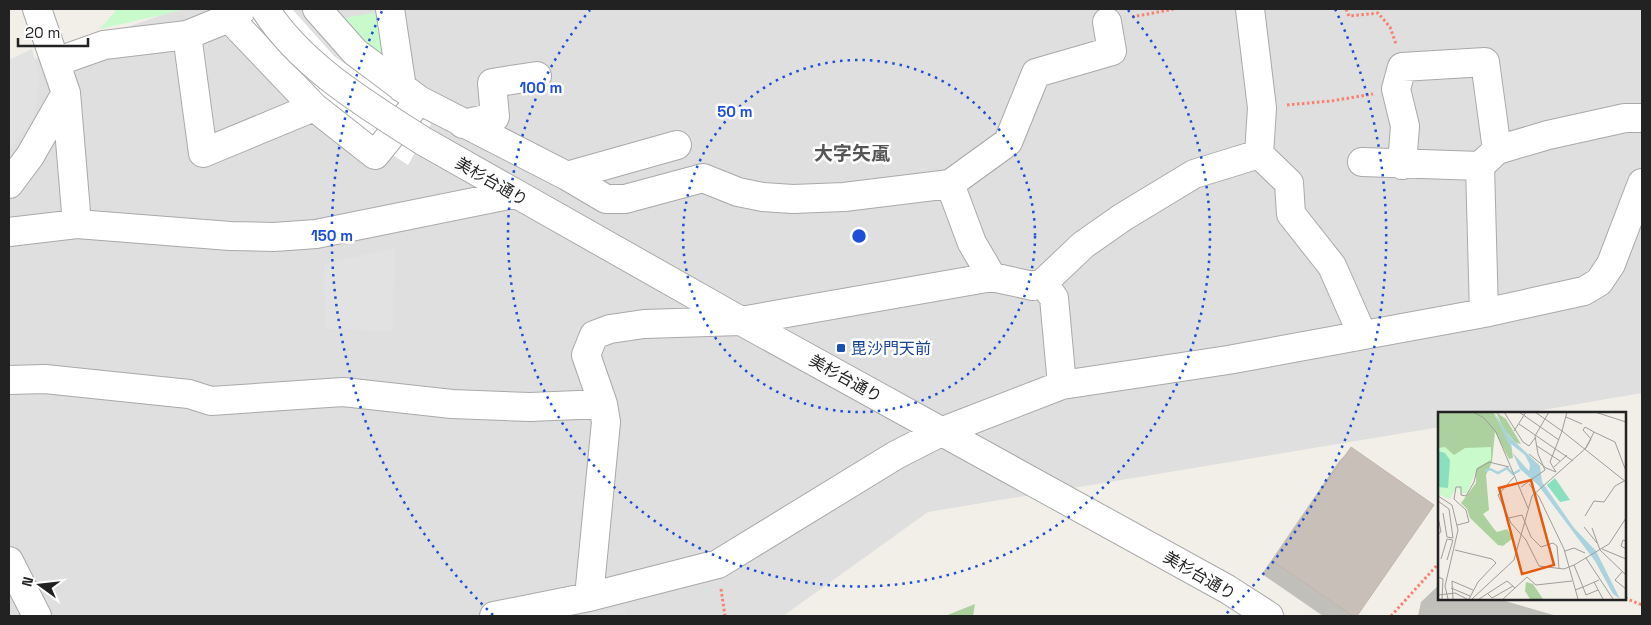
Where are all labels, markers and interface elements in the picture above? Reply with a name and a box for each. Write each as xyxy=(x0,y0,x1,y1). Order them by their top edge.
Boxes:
scale bar xyxy=(18,15,88,47)
text: 20 m xyxy=(25,23,60,42)
text: 100 m xyxy=(520,78,562,97)
text: 50 m xyxy=(717,102,753,121)
district label: 大字矢颪 xyxy=(814,141,890,166)
street label: 美杉台通り xyxy=(452,152,532,211)
text: 150 m xyxy=(311,226,353,245)
centre of rings xyxy=(850,227,868,245)
place label: 毘沙門天前 xyxy=(851,338,931,359)
marker: 毘沙門天前 xyxy=(835,342,847,354)
street label: 美杉台通り xyxy=(806,350,886,407)
inset map xyxy=(1438,412,1626,600)
street label: 美杉台通り xyxy=(1160,546,1240,605)
north arrow xyxy=(15,560,65,610)
text: N xyxy=(18,575,37,589)

